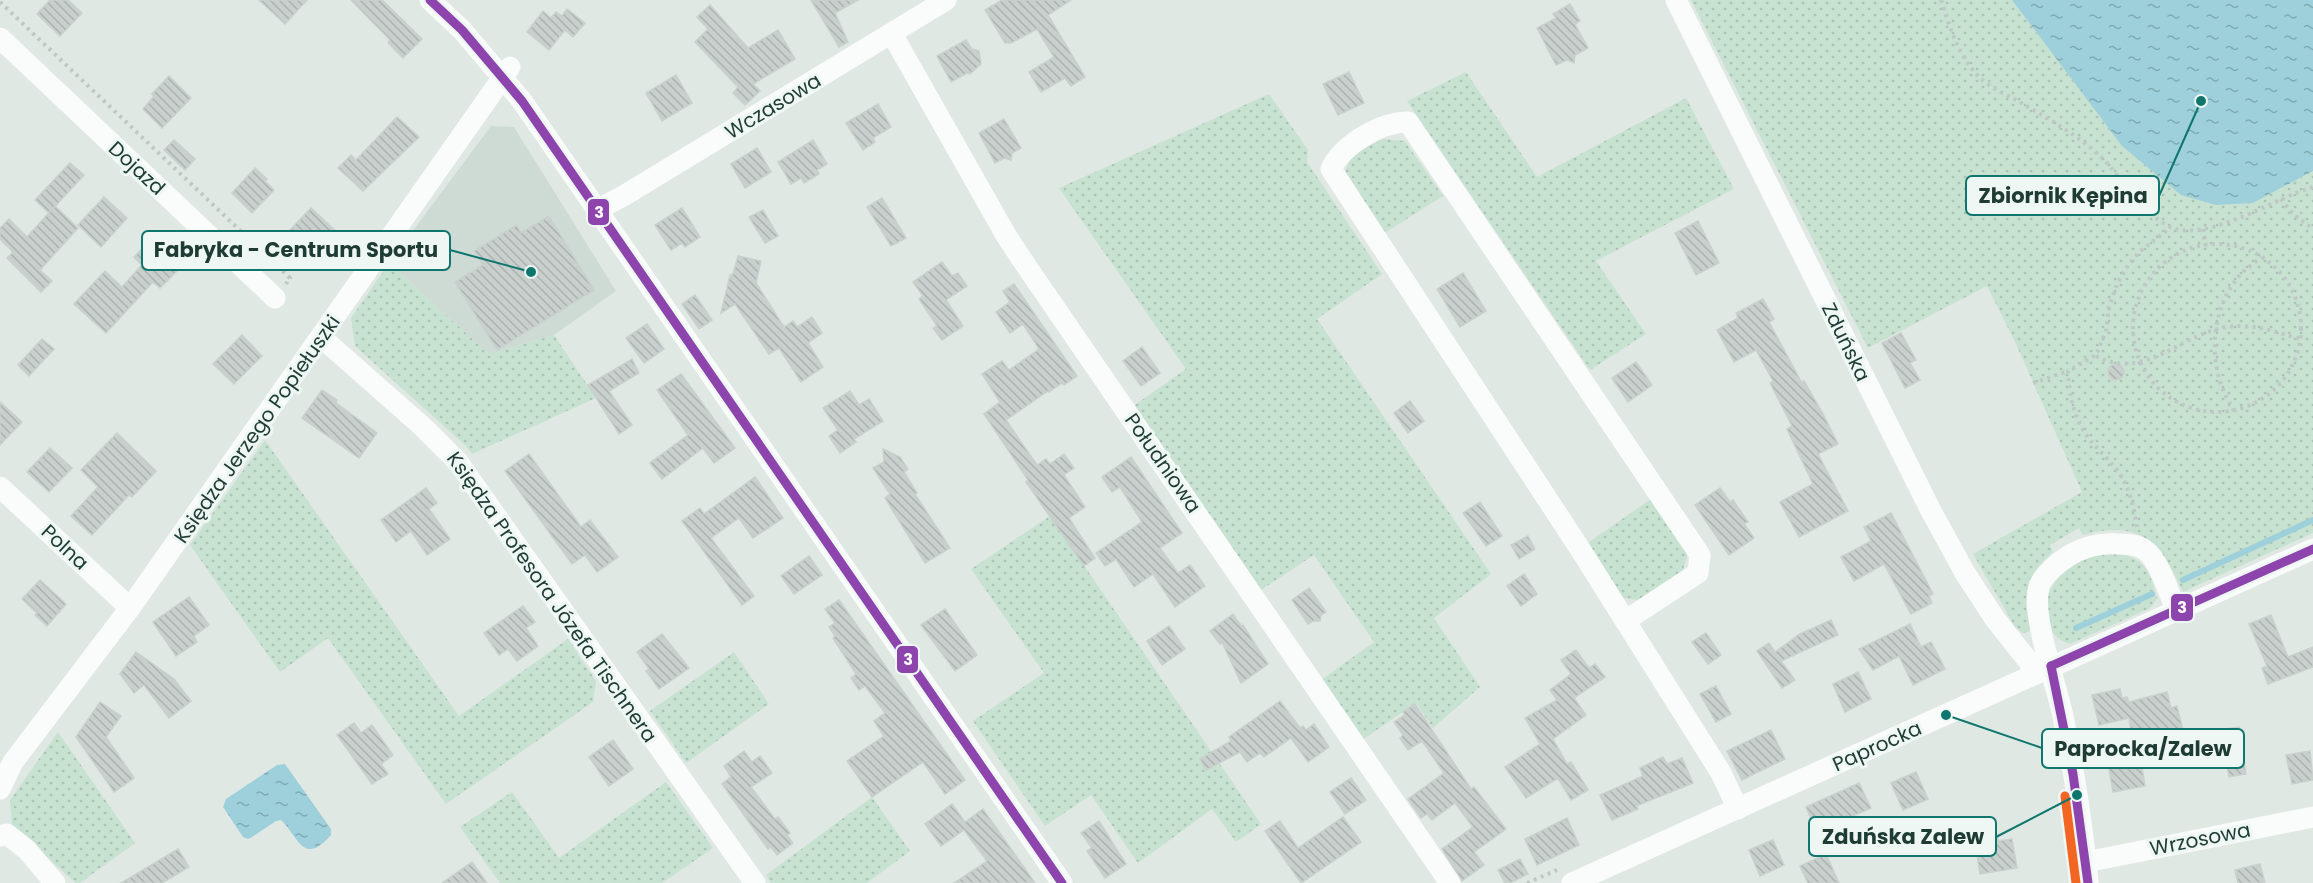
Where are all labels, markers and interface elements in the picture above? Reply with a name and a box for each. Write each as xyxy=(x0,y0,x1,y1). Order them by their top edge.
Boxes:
street label: Wczasowa xyxy=(720,66,826,146)
street label: Dojazd xyxy=(103,135,171,201)
callout: Zbiornik Kępina xyxy=(1966,176,2159,215)
text: Zbiornik Kępina xyxy=(1978,181,2148,210)
line badge: 3 xyxy=(587,198,610,226)
text: 3 xyxy=(594,201,604,224)
callout: Fabryka - Centrum Sportu xyxy=(142,231,450,270)
text: Fabryka - Centrum Sportu xyxy=(154,235,438,264)
street label: Zduńska xyxy=(1815,298,1877,386)
street label: Księdza Jerzego Popiełuszki xyxy=(167,309,347,549)
street label: Południowa xyxy=(1118,407,1208,519)
street label: Księdza Profesora Józefa Tischnera xyxy=(440,446,664,748)
street label: Polna xyxy=(35,518,95,576)
line badge: 3 xyxy=(2170,593,2194,622)
text: 3 xyxy=(2177,596,2187,619)
line badge: 3 xyxy=(896,645,919,674)
text: 3 xyxy=(903,648,913,671)
street label: Paprocka xyxy=(1828,714,1926,778)
callout: Paprocka/Zalew xyxy=(2042,729,2244,768)
text: Paprocka/Zalew xyxy=(2054,734,2233,763)
street label: Wrzosowa xyxy=(2147,816,2253,862)
callout: Zduńska Zalew xyxy=(1809,817,1996,856)
text: Zduńska Zalew xyxy=(1822,822,1985,851)

